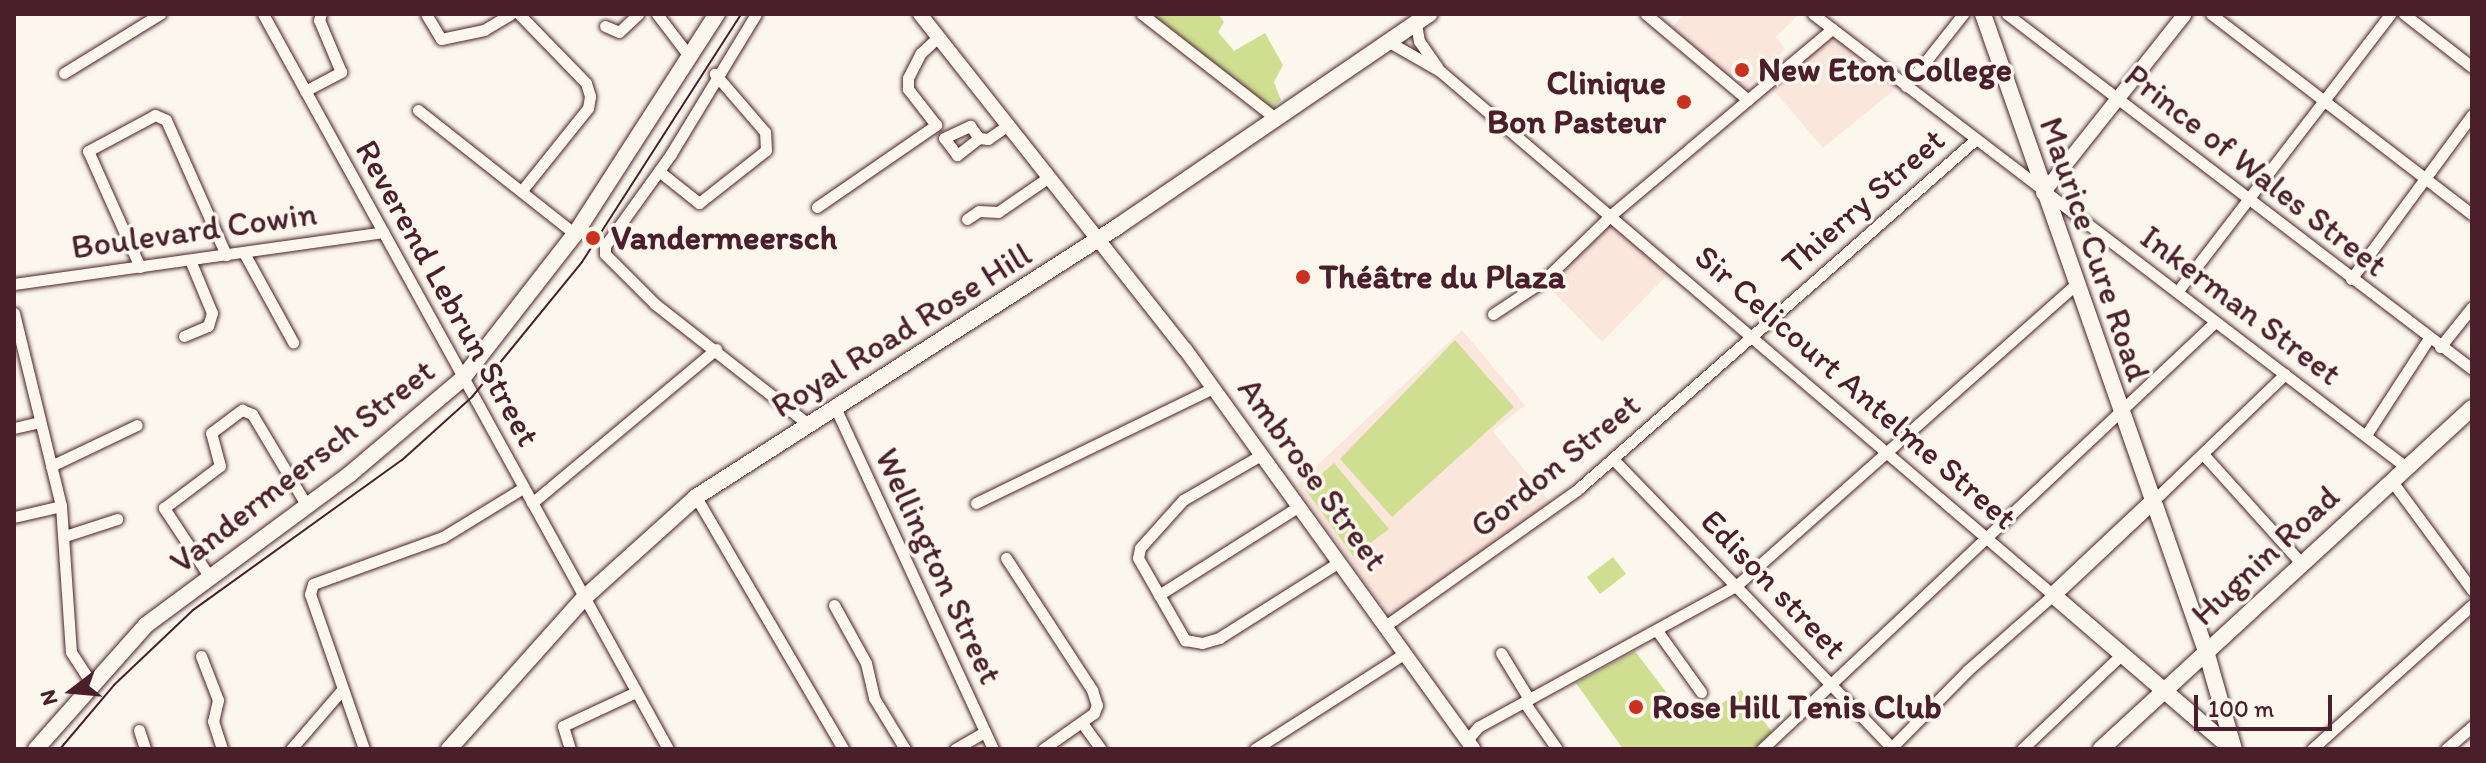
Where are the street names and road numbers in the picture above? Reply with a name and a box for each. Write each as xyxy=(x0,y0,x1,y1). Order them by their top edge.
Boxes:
street label: Prince of Wales Street xyxy=(2117,55,2395,285)
street label: Maurice Cure Road xyxy=(2031,112,2159,386)
street label: Thierry Street xyxy=(1773,119,1953,283)
street label: Reverend Lebrun Street xyxy=(347,133,549,453)
street label: Boulevard Cowin xyxy=(69,193,319,267)
street label: Inkerman Street xyxy=(2133,217,2349,393)
street label: Royal Road Rose Hill xyxy=(764,234,1038,426)
street label: Sir Celicourt Antelme Street xyxy=(1687,236,2025,538)
street label: Vandermeersch Street xyxy=(162,350,442,582)
street label: Ambrose Street xyxy=(1230,370,1396,578)
street label: Gordon Street xyxy=(1462,384,1648,546)
street label: Wellington Street xyxy=(867,442,1011,690)
street label: Hugnin Road xyxy=(2183,476,2347,634)
street label: Edison street xyxy=(1693,501,1855,667)

